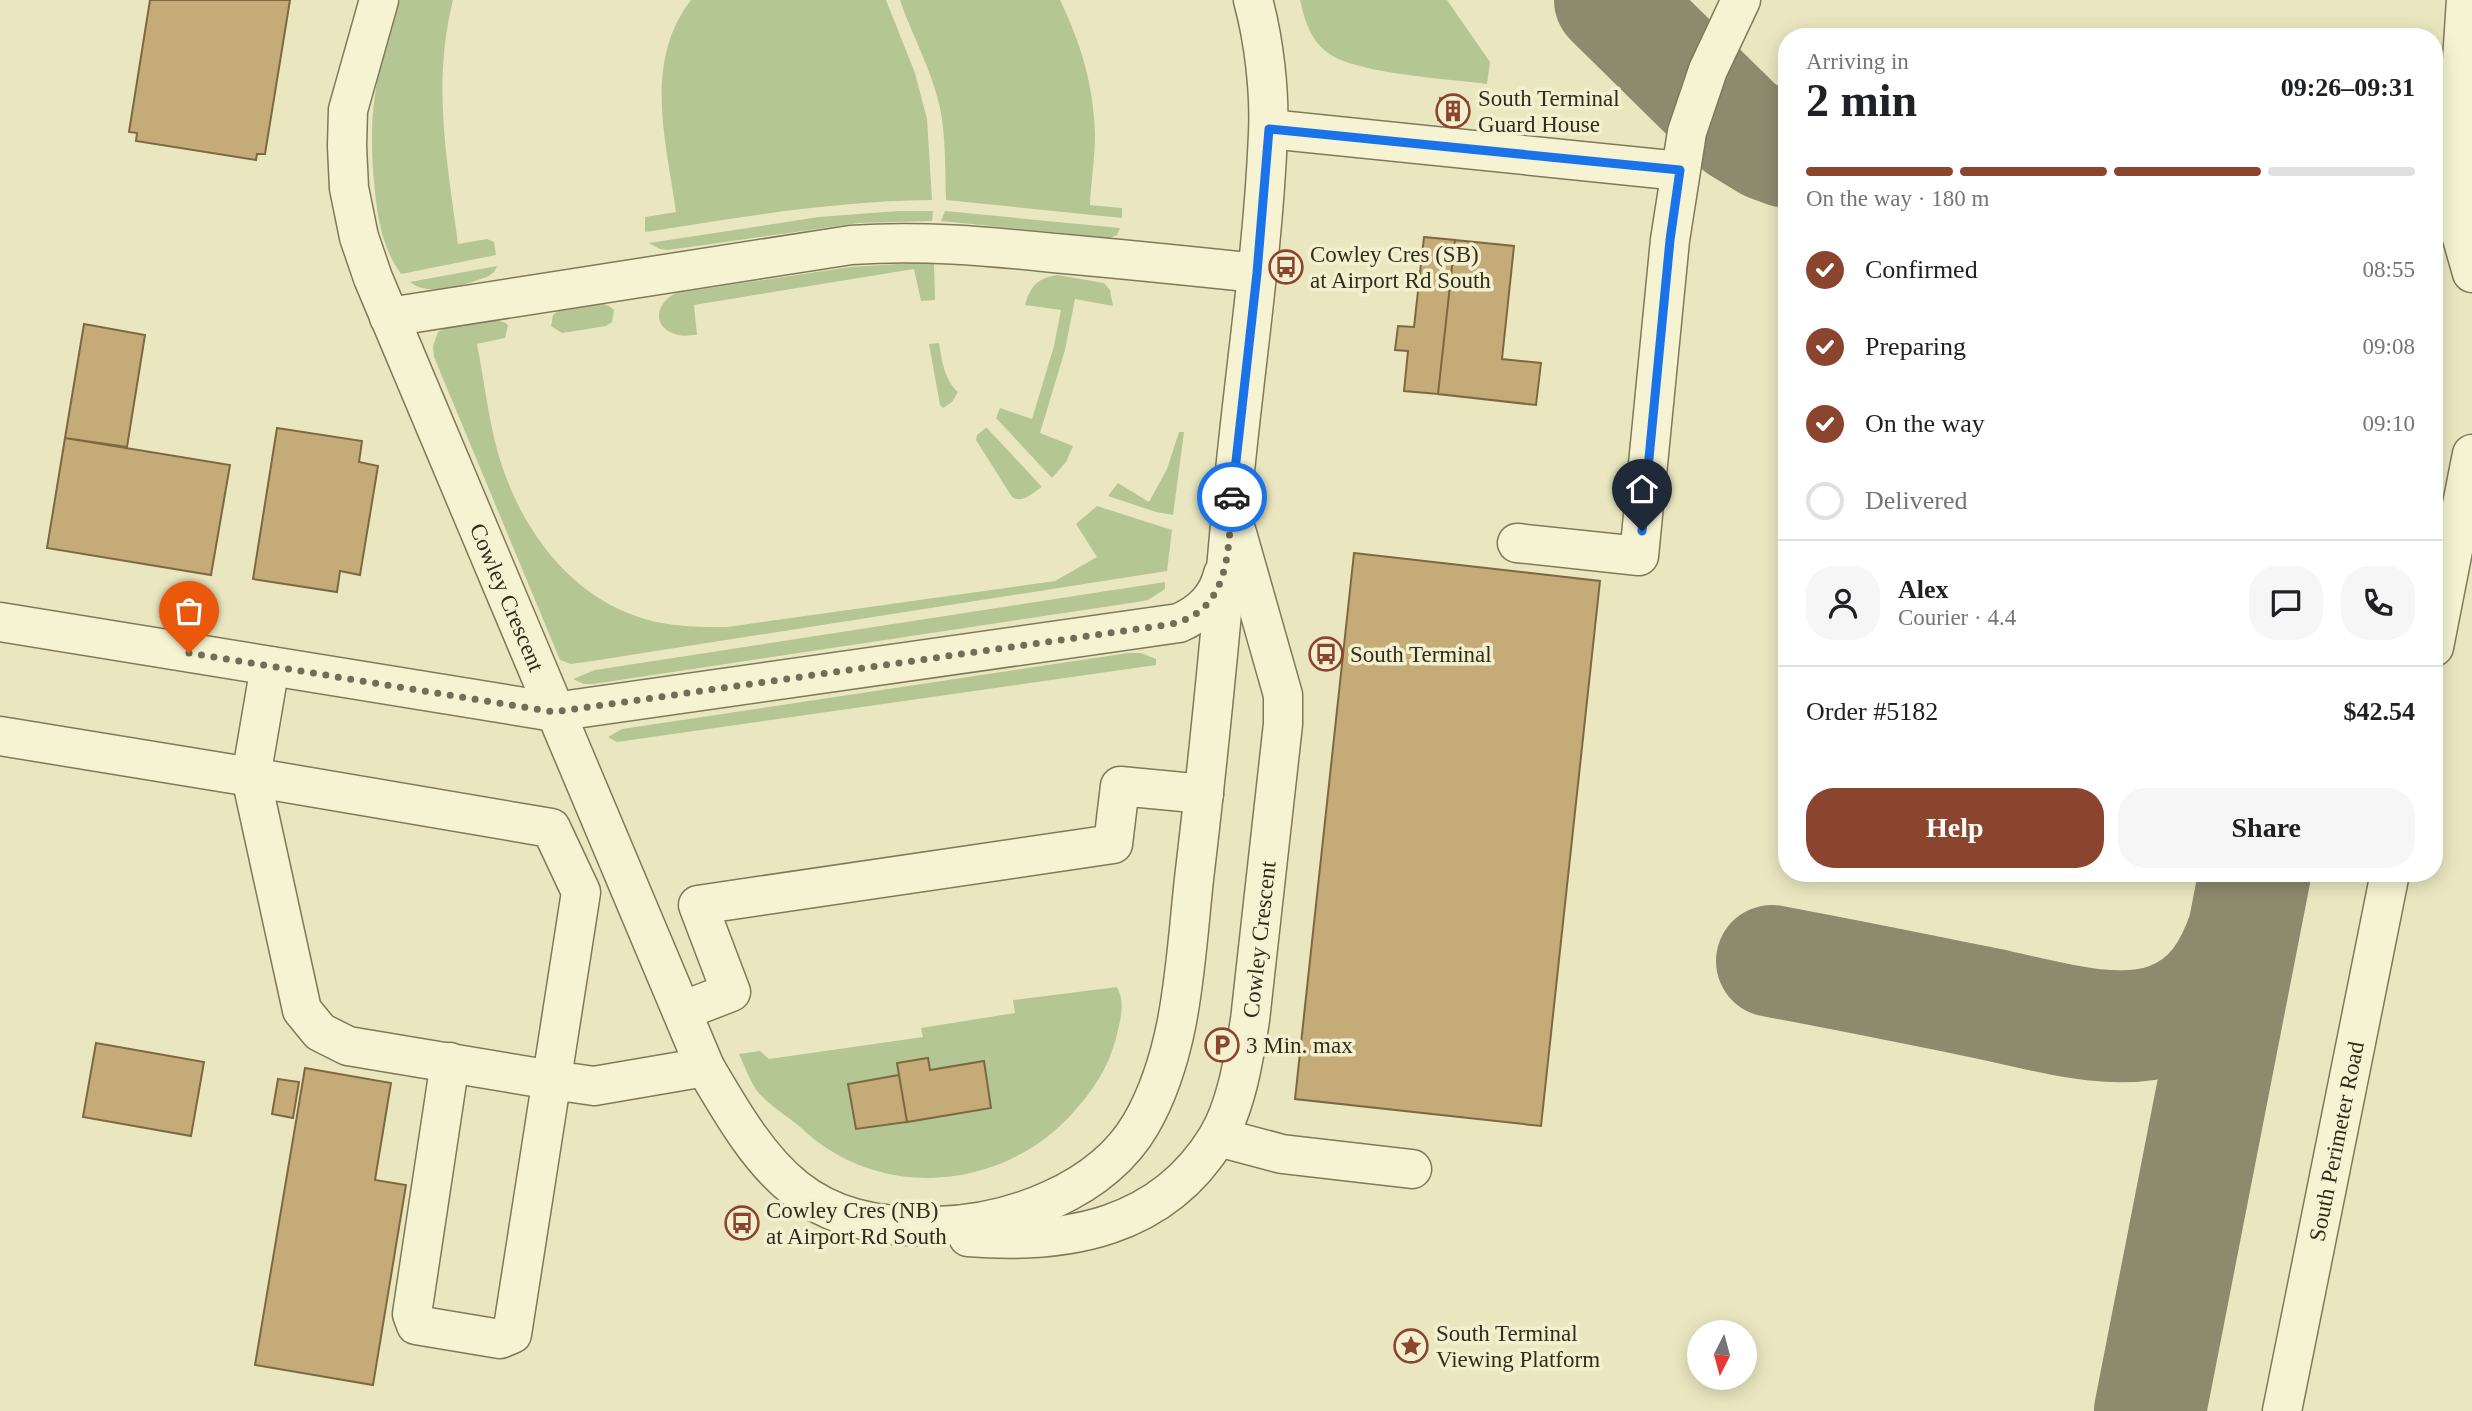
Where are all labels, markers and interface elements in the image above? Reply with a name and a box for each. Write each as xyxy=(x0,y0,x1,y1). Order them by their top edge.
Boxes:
text: Arriving in xyxy=(1806,49,1909,74)
text: 09:26–09:31 xyxy=(2281,73,2415,102)
text: 2 min xyxy=(1806,75,1917,126)
place label: South Terminal Guard House xyxy=(1478,86,1620,137)
building icon: South Terminal Guard House xyxy=(1434,92,1472,130)
text: On the way · 180 m xyxy=(1806,186,1989,211)
place label: Cowley Cres (SB) at Airport Rd South xyxy=(1310,242,1491,293)
bus stop icon: Cowley Cres (SB) at Airport Rd South xyxy=(1267,248,1305,286)
icon: check xyxy=(1806,251,1844,289)
text: Confirmed xyxy=(1865,255,1978,284)
text: 08:55 xyxy=(2363,257,2415,282)
icon: check xyxy=(1806,328,1844,366)
text: Preparing xyxy=(1865,332,1966,361)
text: 09:08 xyxy=(2363,334,2415,359)
icon: check xyxy=(1806,405,1844,443)
text: On the way xyxy=(1865,409,1985,438)
text: 09:10 xyxy=(2363,411,2415,436)
pin xyxy=(1612,459,1672,531)
courier xyxy=(1197,462,1267,532)
icon: home xyxy=(1623,470,1661,508)
icon: car xyxy=(1213,478,1251,516)
text: Delivered xyxy=(1865,486,1968,515)
street label: Cowley Crescent xyxy=(465,520,549,676)
button: person xyxy=(1806,566,1880,640)
button: chat xyxy=(2249,566,2323,640)
button: phone xyxy=(2341,566,2415,640)
text: Alex xyxy=(1898,575,1949,604)
pin xyxy=(159,581,219,653)
icon: bag xyxy=(170,592,208,630)
text: Courier · 4.4 xyxy=(1898,605,2016,630)
bus stop icon: South Terminal xyxy=(1307,635,1345,673)
place label: South Terminal xyxy=(1350,642,1492,667)
text: Order #5182 xyxy=(1806,697,1938,726)
text: $42.54 xyxy=(2344,697,2415,726)
button: Help xyxy=(1806,788,2104,868)
button: Share xyxy=(2118,788,2415,868)
street label: Cowley Crescent xyxy=(1238,859,1281,1019)
parking icon: 3 Min. max xyxy=(1203,1026,1241,1064)
place label: 3 Min. max xyxy=(1246,1033,1353,1058)
street label: South Perimeter Road xyxy=(2304,1039,2369,1244)
place label: Cowley Cres (NB) at Airport Rd South xyxy=(766,1198,947,1249)
bus stop icon: Cowley Cres (NB) at Airport Rd South xyxy=(723,1204,761,1242)
north arrow xyxy=(1687,1320,1757,1390)
map controls xyxy=(1687,1320,1757,1390)
place label: South Terminal Viewing Platform xyxy=(1436,1321,1600,1372)
place icon: South Terminal Viewing Platform xyxy=(1392,1327,1430,1365)

